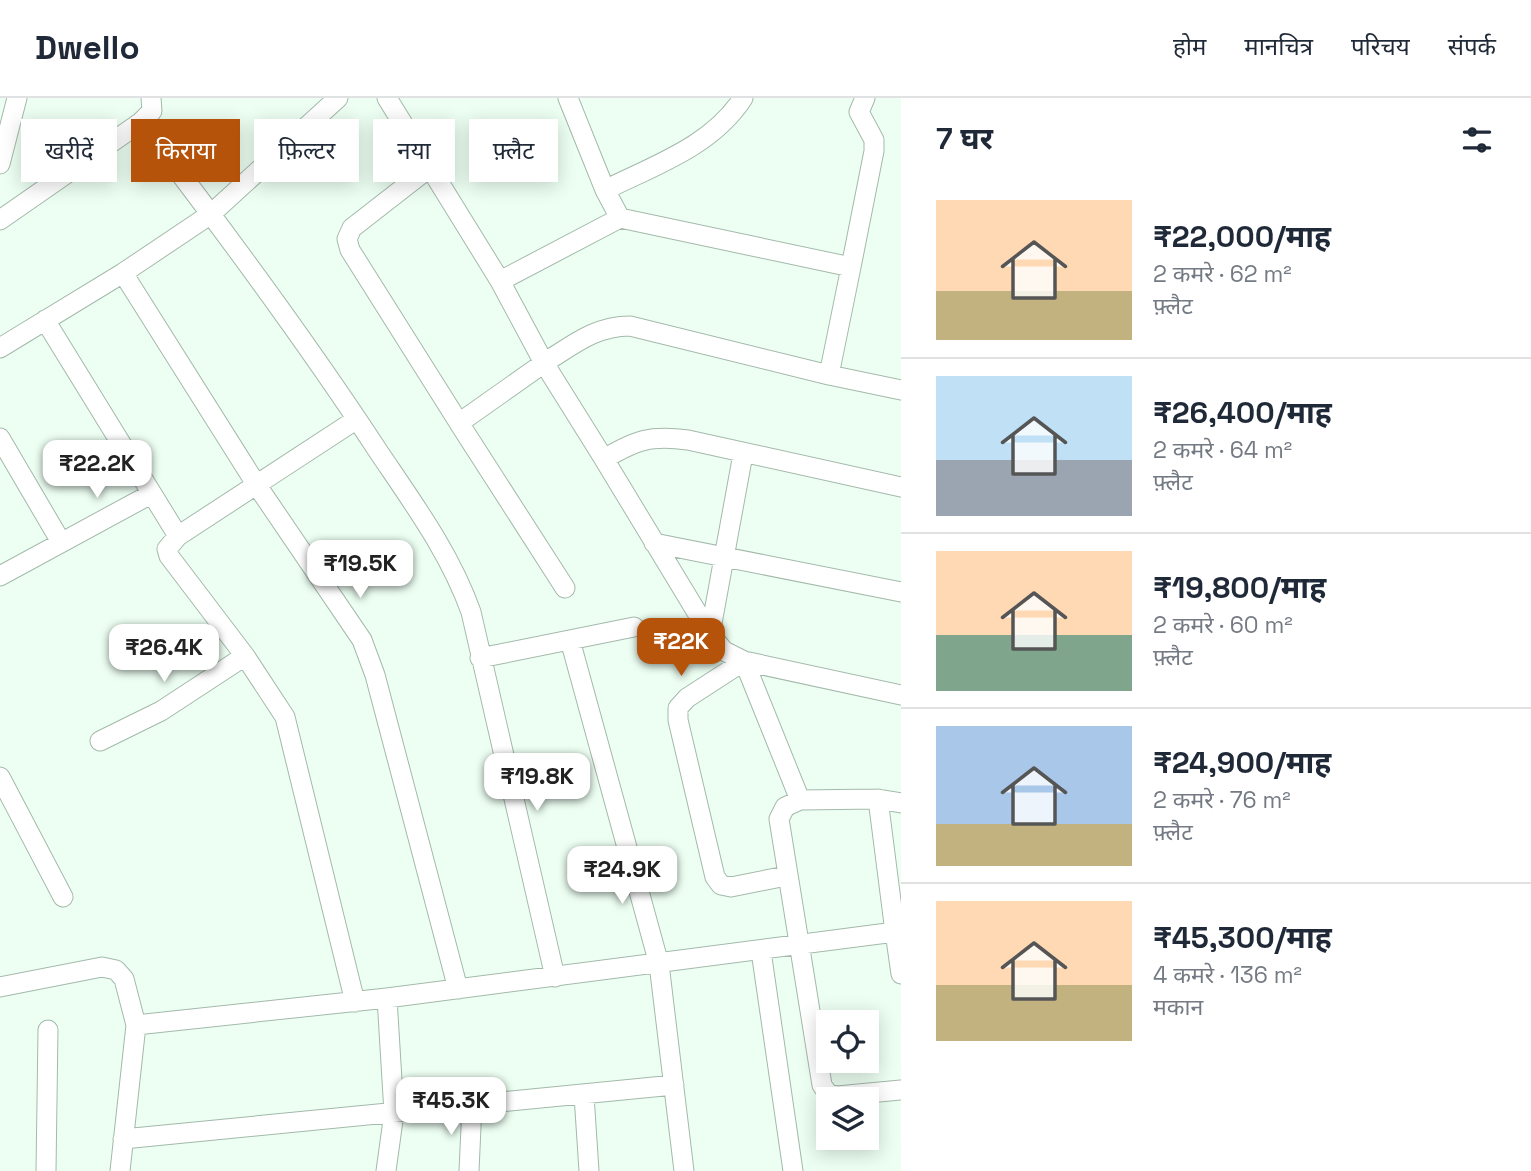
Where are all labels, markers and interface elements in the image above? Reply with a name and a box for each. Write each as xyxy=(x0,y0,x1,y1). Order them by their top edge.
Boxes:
text: Dwello xyxy=(35,27,140,69)
text: होम xyxy=(1173,31,1206,62)
text: मानचित्र xyxy=(1244,31,1313,62)
text: परिचय xyxy=(1351,31,1410,62)
text: संपर्क xyxy=(1448,31,1496,62)
chip: खरीदें xyxy=(21,119,117,182)
chip: किराया xyxy=(131,119,240,182)
chip: फ़िल्टर xyxy=(254,119,359,182)
chip: नया xyxy=(373,119,455,182)
chip: फ़्लैट xyxy=(469,119,558,182)
text: 7 घर xyxy=(936,119,993,158)
icon: filters xyxy=(1458,121,1496,159)
text: ₹22,000/माह xyxy=(1153,217,1331,256)
icon: home xyxy=(992,228,1076,312)
text: 2 कमरे · 62 m² xyxy=(1153,259,1292,289)
text: फ़्लैट xyxy=(1153,291,1193,321)
text: ₹26,400/माह xyxy=(1153,393,1332,432)
icon: home xyxy=(992,404,1076,488)
text: 2 कमरे · 64 m² xyxy=(1153,435,1292,465)
pin: ₹22.2K xyxy=(40,440,154,500)
text: ₹22.2K xyxy=(59,448,135,478)
text: फ़्लैट xyxy=(1153,467,1193,497)
pin: ₹19.5K xyxy=(303,540,417,600)
text: ₹19.5K xyxy=(323,548,397,578)
text: ₹19,800/माह xyxy=(1153,568,1326,607)
icon: home xyxy=(992,579,1076,663)
text: 2 कमरे · 60 m² xyxy=(1153,610,1293,640)
pin: ₹22K xyxy=(640,618,722,678)
pin: ₹26.4K xyxy=(107,624,221,684)
text: ₹22K xyxy=(653,626,709,656)
text: ₹26.4K xyxy=(125,632,203,662)
text: फ़्लैट xyxy=(1153,642,1193,672)
text: ₹24,900/माह xyxy=(1153,743,1331,782)
pin: ₹19.8K xyxy=(480,754,594,813)
icon: home xyxy=(992,754,1076,838)
text: ₹19.8K xyxy=(500,761,574,791)
text: 2 कमरे · 76 m² xyxy=(1153,785,1291,815)
text: फ़्लैट xyxy=(1153,817,1193,847)
pin: ₹24.9K xyxy=(565,846,679,906)
text: ₹24.9K xyxy=(583,854,661,884)
text: ₹45,300/माह xyxy=(1153,918,1332,957)
icon: home xyxy=(992,929,1076,1013)
text: 4 कमरे · 136 m² xyxy=(1153,960,1302,990)
text: मकान xyxy=(1153,992,1203,1022)
map controls xyxy=(816,1010,879,1150)
button: locate xyxy=(816,1010,879,1073)
pin: ₹45.3K xyxy=(394,1077,508,1137)
text: ₹45.3K xyxy=(412,1085,490,1115)
button: layers xyxy=(816,1087,879,1150)

